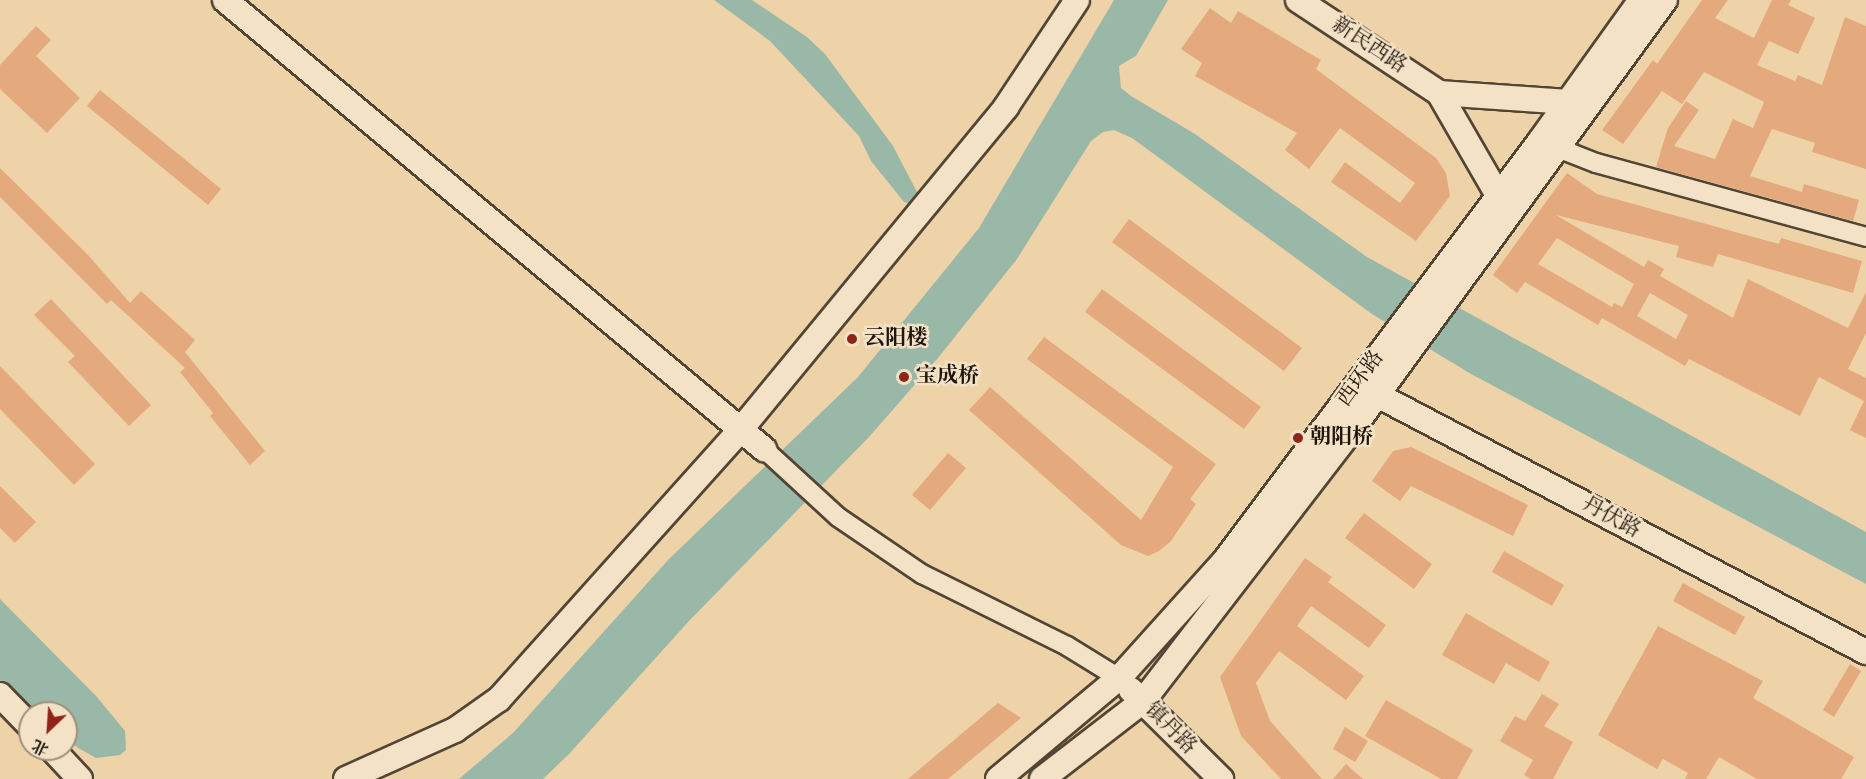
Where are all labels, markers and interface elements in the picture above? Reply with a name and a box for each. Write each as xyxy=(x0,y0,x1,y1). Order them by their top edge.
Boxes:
street label: 新民西路 xyxy=(1327,13,1411,79)
place label: 云阳楼 xyxy=(864,326,927,352)
marker: 云阳楼 xyxy=(845,332,859,346)
street label: 西环路 xyxy=(1332,346,1390,412)
place label: 宝成桥 xyxy=(916,364,979,390)
marker: 宝成桥 xyxy=(897,370,911,384)
place label: 朝阳桥 xyxy=(1310,425,1373,451)
marker: 朝阳桥 xyxy=(1291,431,1305,445)
street label: 丹伏路 xyxy=(1577,492,1645,544)
street label: 镇丹路 xyxy=(1139,698,1201,760)
north arrow xyxy=(18,701,78,761)
text: 北 xyxy=(29,732,53,760)

